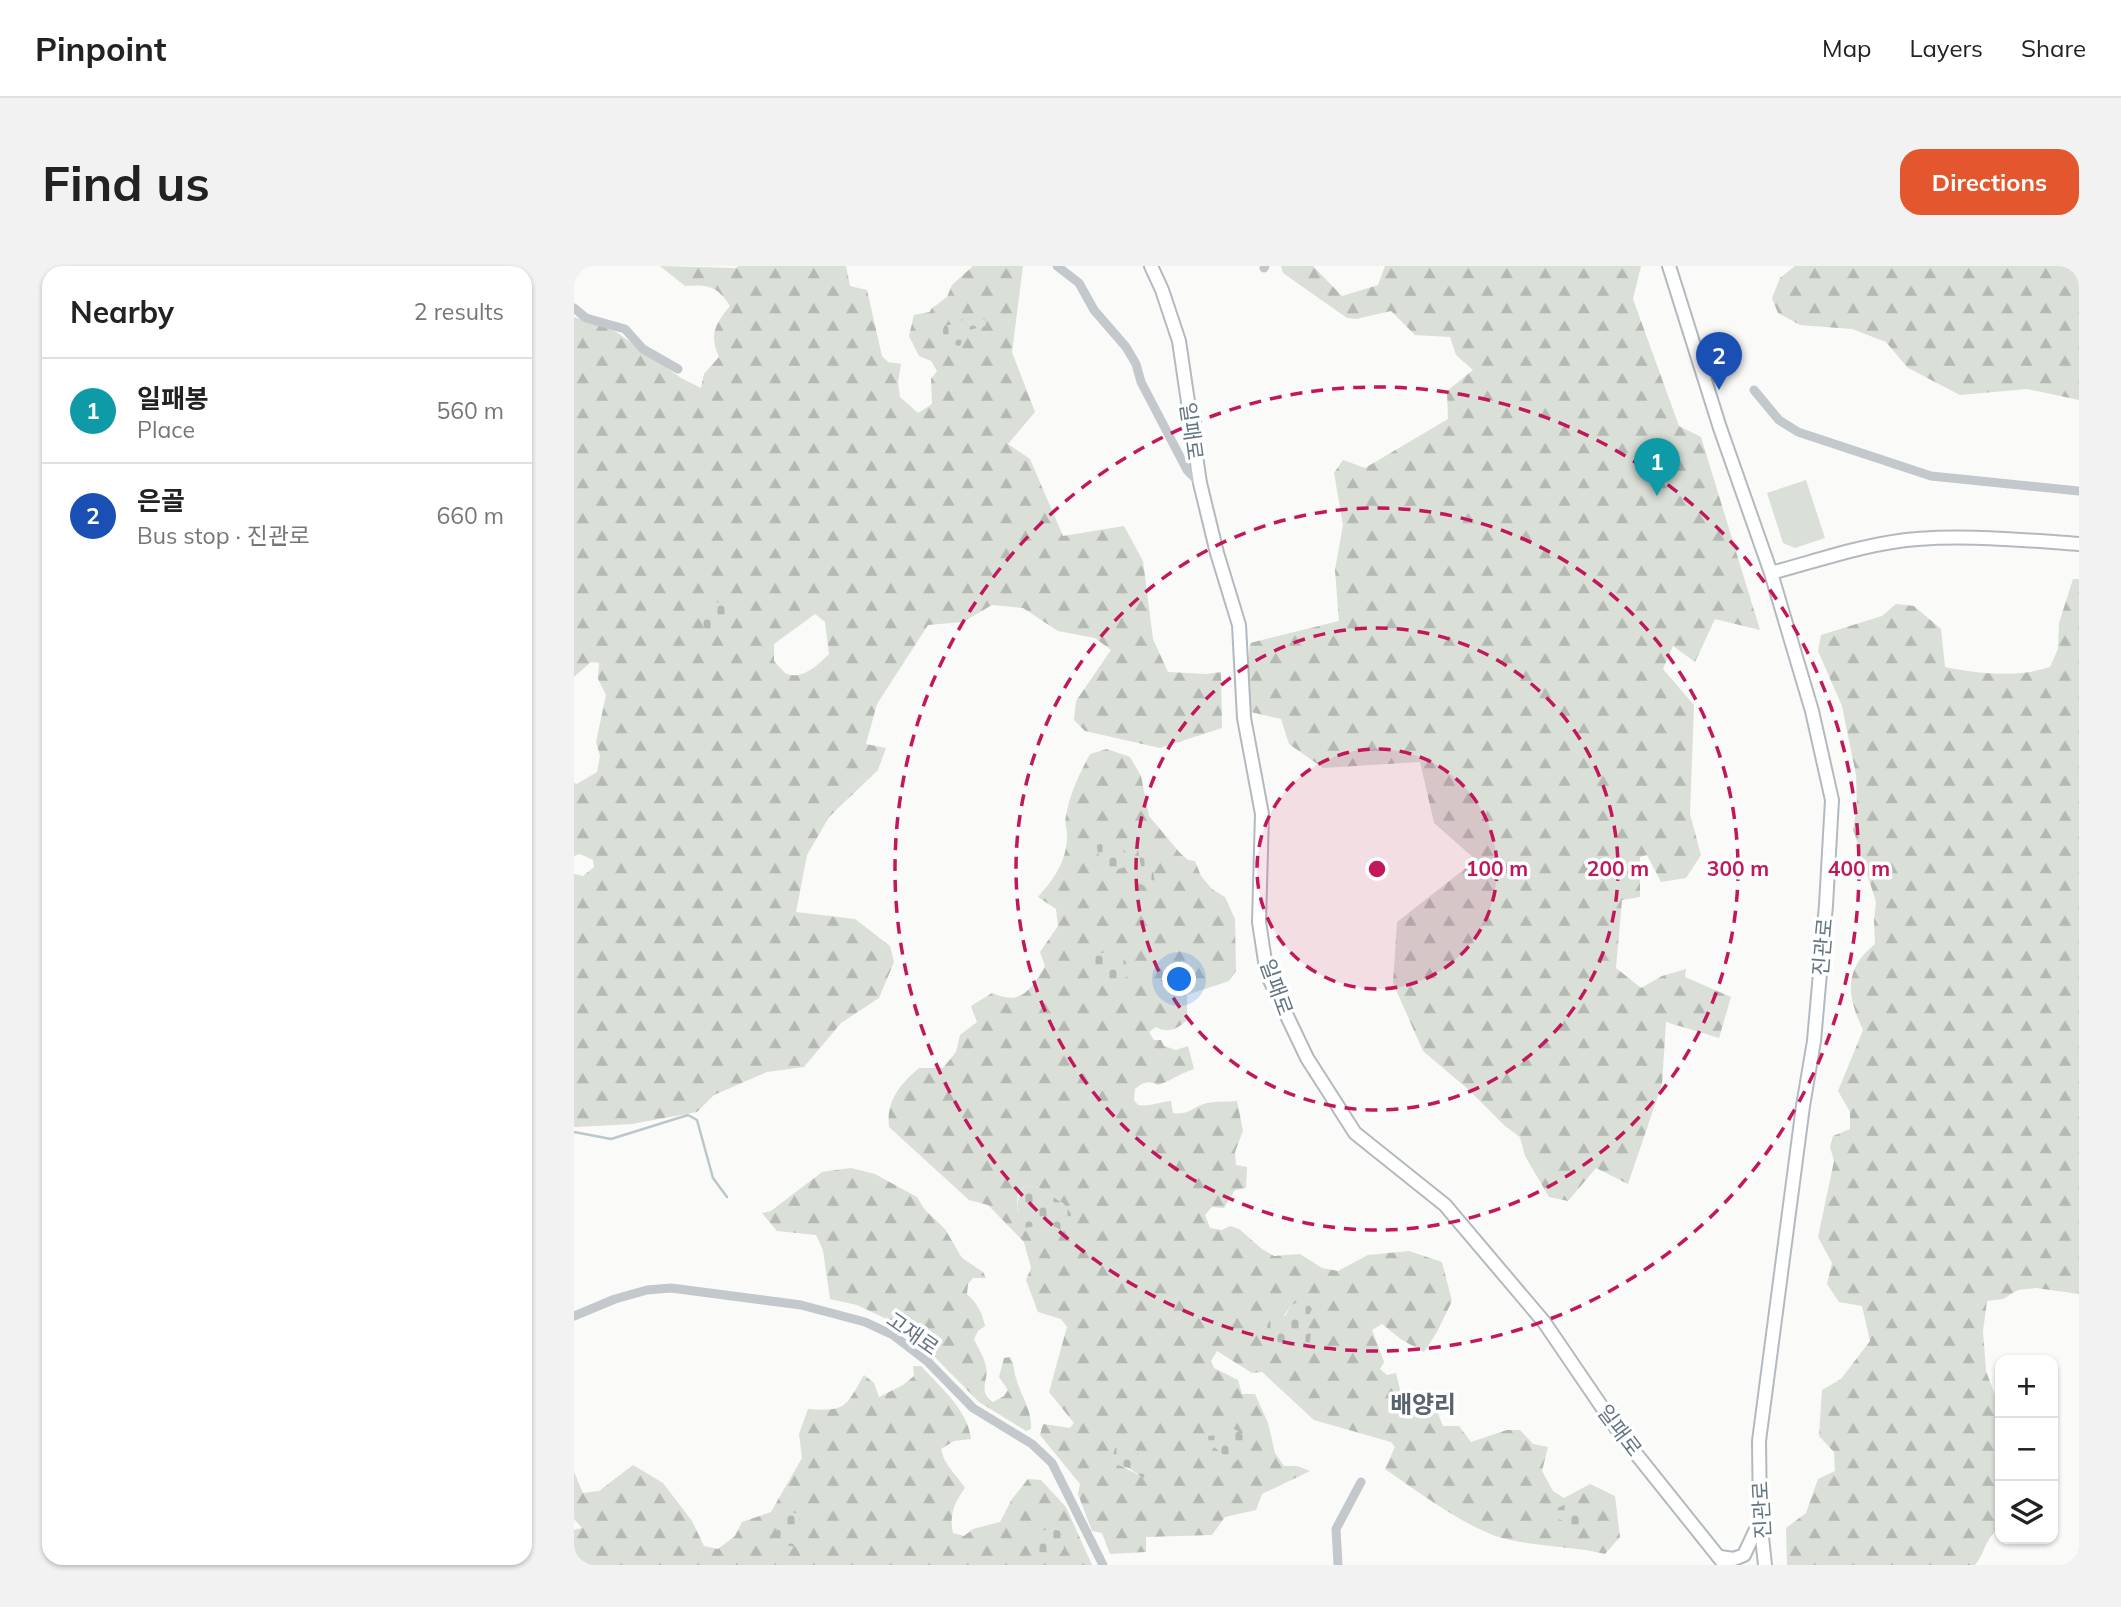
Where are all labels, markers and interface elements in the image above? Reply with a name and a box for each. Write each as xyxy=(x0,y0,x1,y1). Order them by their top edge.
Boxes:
text: Pinpoint xyxy=(35,28,167,69)
text: Map xyxy=(1822,33,1871,63)
text: Layers xyxy=(1909,33,1983,63)
text: Share xyxy=(2021,33,2086,63)
button: Directions xyxy=(1900,149,2079,215)
text: Find us xyxy=(42,152,210,213)
text: Nearby xyxy=(70,293,174,331)
text: 2 results xyxy=(414,297,504,326)
pin: 2 xyxy=(1696,332,1742,390)
text: 일패봉 xyxy=(137,382,209,415)
text: 1 xyxy=(86,396,100,425)
text: 560 m xyxy=(436,396,504,425)
street label: 일패로 xyxy=(1175,400,1209,462)
text: Place xyxy=(137,415,195,444)
pin: 1 xyxy=(1634,438,1680,496)
text: 은골 xyxy=(137,484,185,517)
text: 2 xyxy=(86,501,100,530)
text: 660 m xyxy=(436,501,504,530)
text: Bus stop · 진관로 xyxy=(137,521,310,550)
text: 100 m xyxy=(1466,855,1528,881)
text: 200 m xyxy=(1587,855,1649,881)
text: 300 m xyxy=(1707,855,1769,881)
text: 400 m xyxy=(1828,855,1890,881)
centre of rings xyxy=(1365,857,1389,881)
street label: 진관로 xyxy=(1807,917,1837,977)
street label: 일패로 xyxy=(1255,955,1299,1019)
your location xyxy=(1162,962,1196,996)
street label: 고재로 xyxy=(882,1306,944,1360)
map controls xyxy=(1995,1355,2058,1544)
button: + xyxy=(1995,1355,2058,1418)
district label: 배양리 xyxy=(1390,1389,1456,1419)
street label: 일패로 xyxy=(1592,1399,1648,1461)
button: − xyxy=(1995,1418,2058,1481)
street label: 진관로 xyxy=(1747,1480,1775,1540)
button: layers xyxy=(1995,1481,2058,1544)

